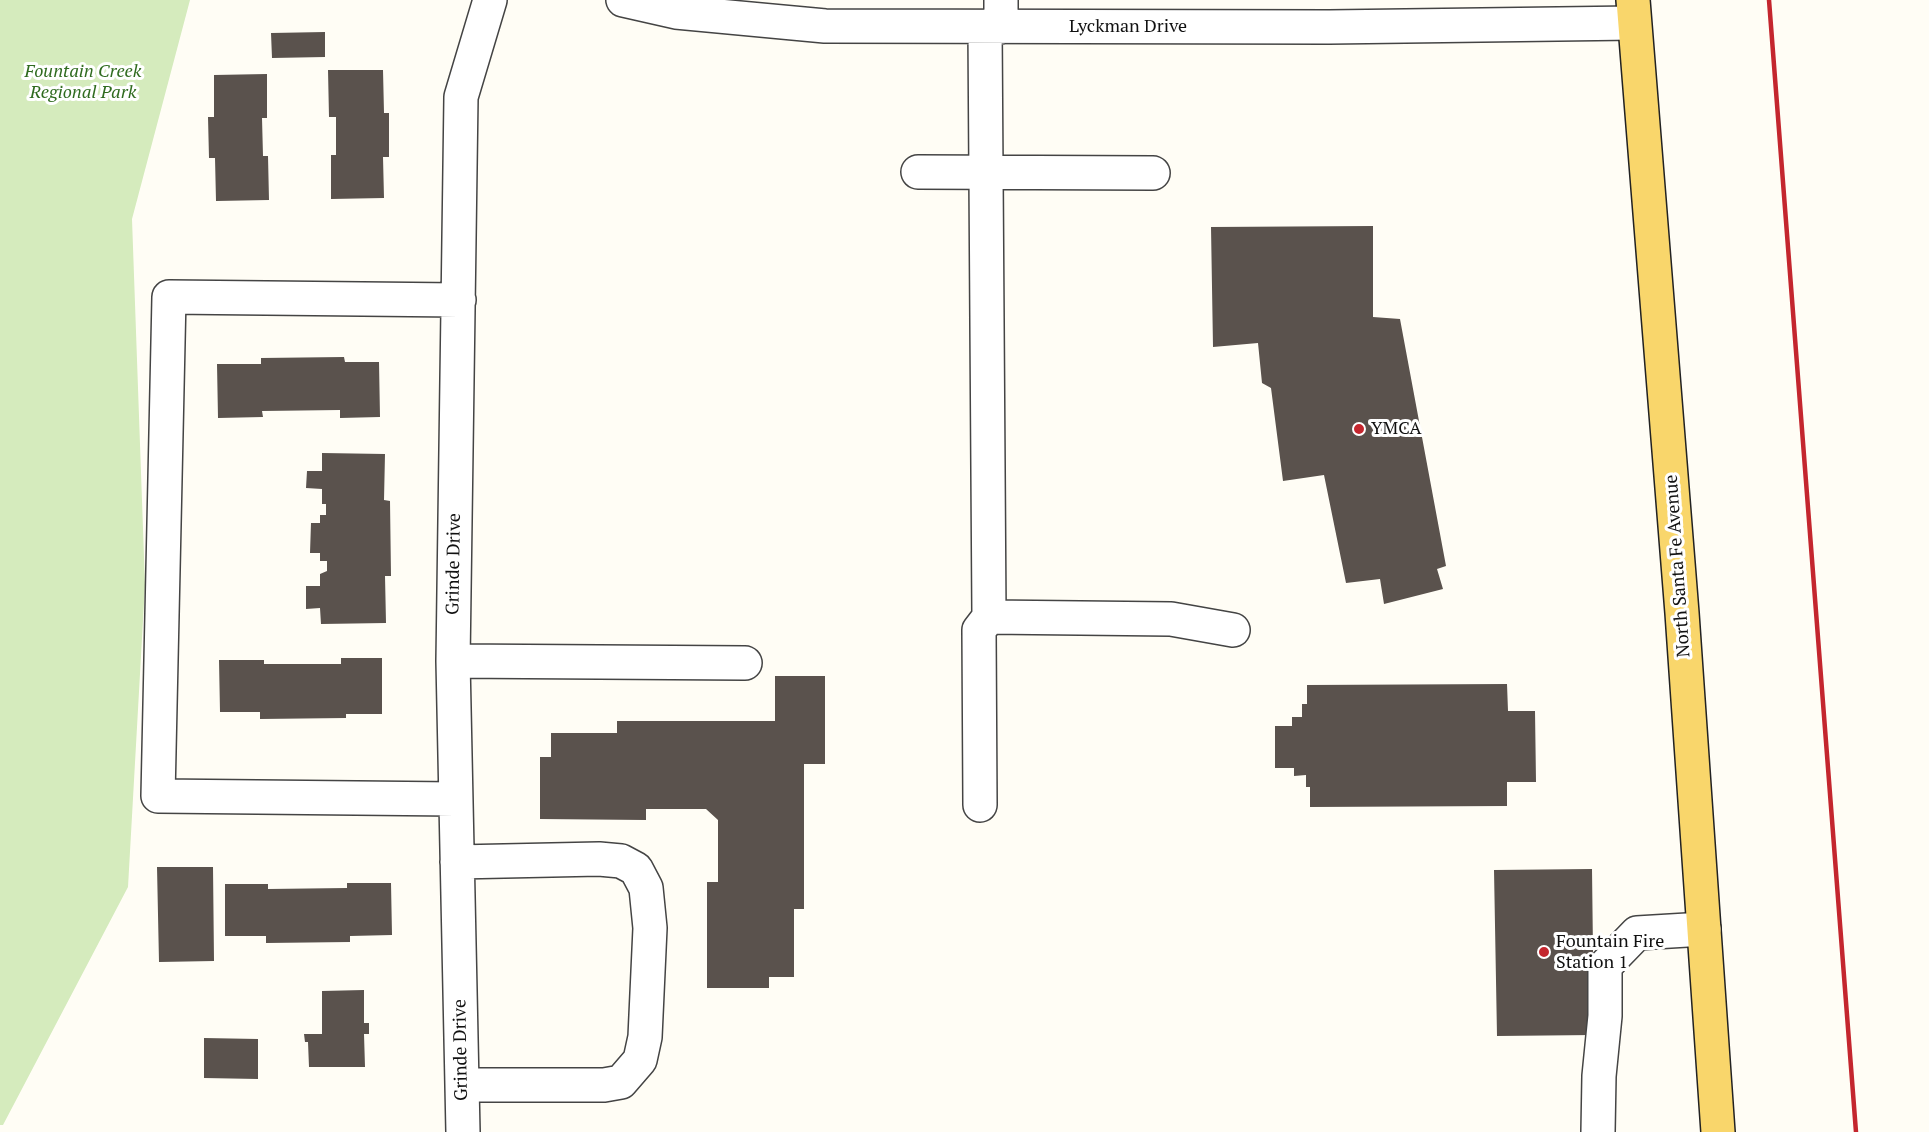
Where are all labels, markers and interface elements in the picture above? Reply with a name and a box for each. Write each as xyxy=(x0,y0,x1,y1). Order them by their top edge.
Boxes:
street label: Lyckman Drive xyxy=(1069,16,1187,38)
park label: Fountain Creek Regional Park xyxy=(25,61,141,104)
place label: YMCA xyxy=(1371,418,1422,440)
marker: YMCA xyxy=(1352,422,1366,436)
street label: North Santa Fe Avenue xyxy=(1661,474,1695,658)
street label: Grinde Drive xyxy=(442,513,466,615)
place label: Fountain Fire Station 1 xyxy=(1556,931,1664,974)
marker: Fountain Fire Station 1 xyxy=(1537,945,1551,959)
street label: Grinde Drive xyxy=(449,999,473,1101)

